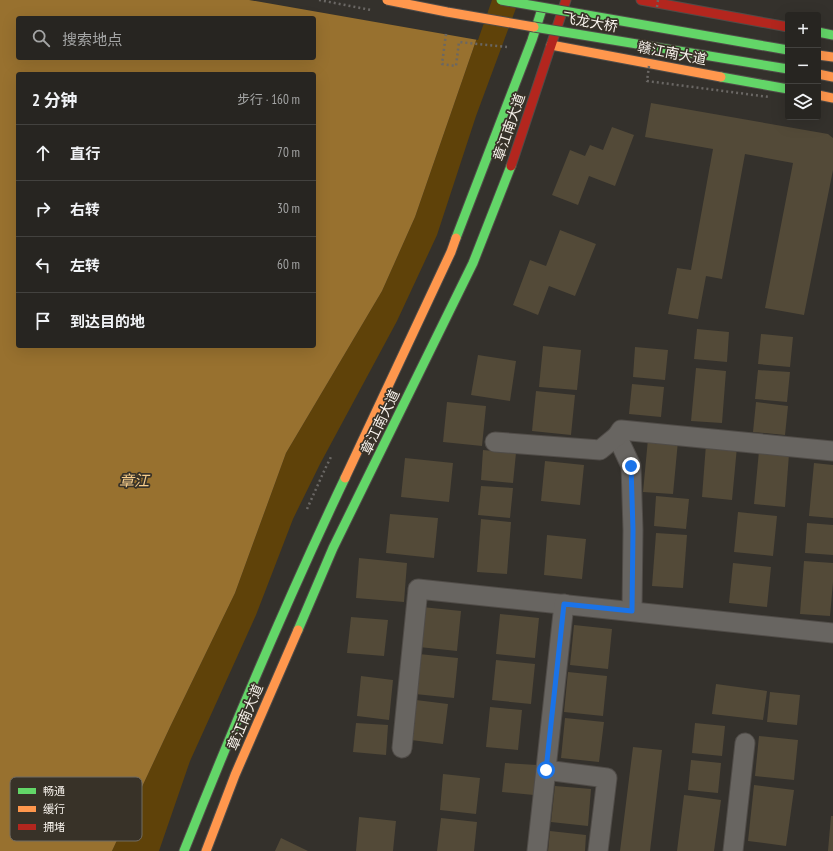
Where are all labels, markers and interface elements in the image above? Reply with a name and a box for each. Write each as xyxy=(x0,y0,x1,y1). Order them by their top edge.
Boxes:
street label: 飞龙大桥 xyxy=(561,8,619,36)
map controls xyxy=(785,12,821,120)
button: + xyxy=(785,12,821,48)
search box xyxy=(16,16,316,60)
icon: search xyxy=(30,27,52,49)
text: 搜索地点 xyxy=(62,30,122,49)
street label: 赣江南大道 xyxy=(636,37,708,69)
button: − xyxy=(785,48,821,84)
button: layers xyxy=(785,84,821,120)
text: 2 分钟 xyxy=(32,89,78,111)
text: 步行 · 160 m xyxy=(237,91,300,108)
street label: 章江南大道 xyxy=(489,91,529,163)
icon: ahead xyxy=(32,142,54,164)
text: 直行 xyxy=(70,144,100,163)
text: 70 m xyxy=(277,144,300,161)
icon: right xyxy=(32,198,54,220)
text: 右转 xyxy=(70,200,100,219)
text: 30 m xyxy=(277,200,300,217)
icon: left xyxy=(32,254,54,276)
text: 左转 xyxy=(70,256,100,275)
text: 60 m xyxy=(277,256,300,273)
icon: arrive xyxy=(32,310,54,332)
text: 到达目的地 xyxy=(70,312,145,331)
street label: 章江南大道 xyxy=(357,387,403,457)
route end xyxy=(622,457,640,475)
water label: 章江 xyxy=(119,471,151,490)
street label: 章江南大道 xyxy=(223,681,267,753)
route start xyxy=(537,761,555,779)
legend xyxy=(10,777,142,841)
text: 畅通 xyxy=(43,784,65,798)
text: 缓行 xyxy=(43,802,65,816)
text: 拥堵 xyxy=(43,820,65,834)

